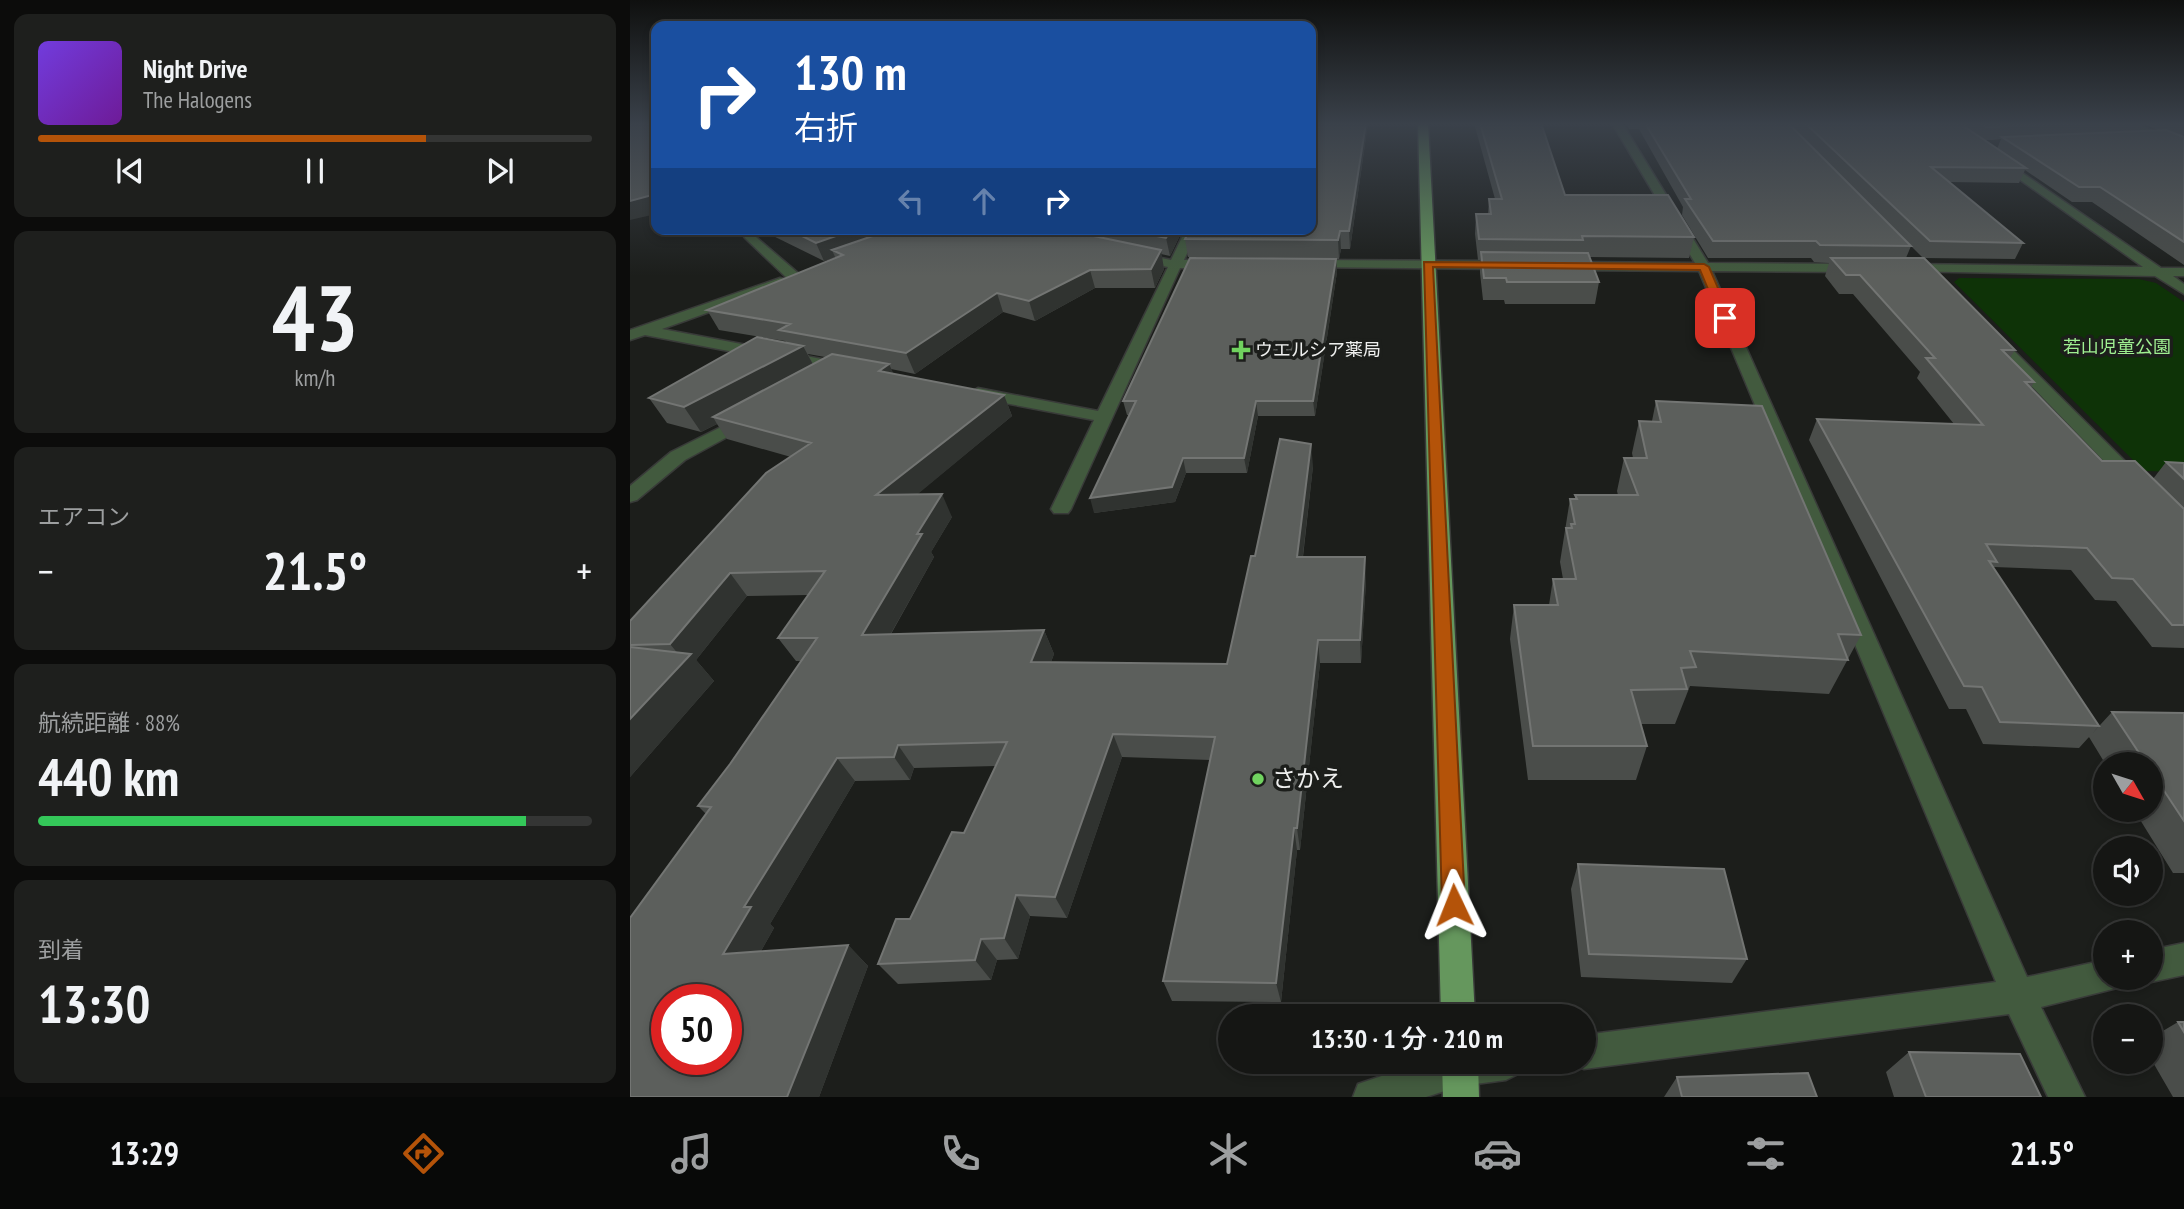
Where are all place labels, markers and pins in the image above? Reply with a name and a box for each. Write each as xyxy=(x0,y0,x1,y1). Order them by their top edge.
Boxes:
pin xyxy=(1695,288,1755,348)
place label: ウエルシア薬局 xyxy=(1255,338,1381,361)
marker: ウエルシア薬局 xyxy=(1233,342,1249,358)
place label: さかえ xyxy=(1272,763,1344,794)
marker: さかえ xyxy=(1250,771,1266,787)

